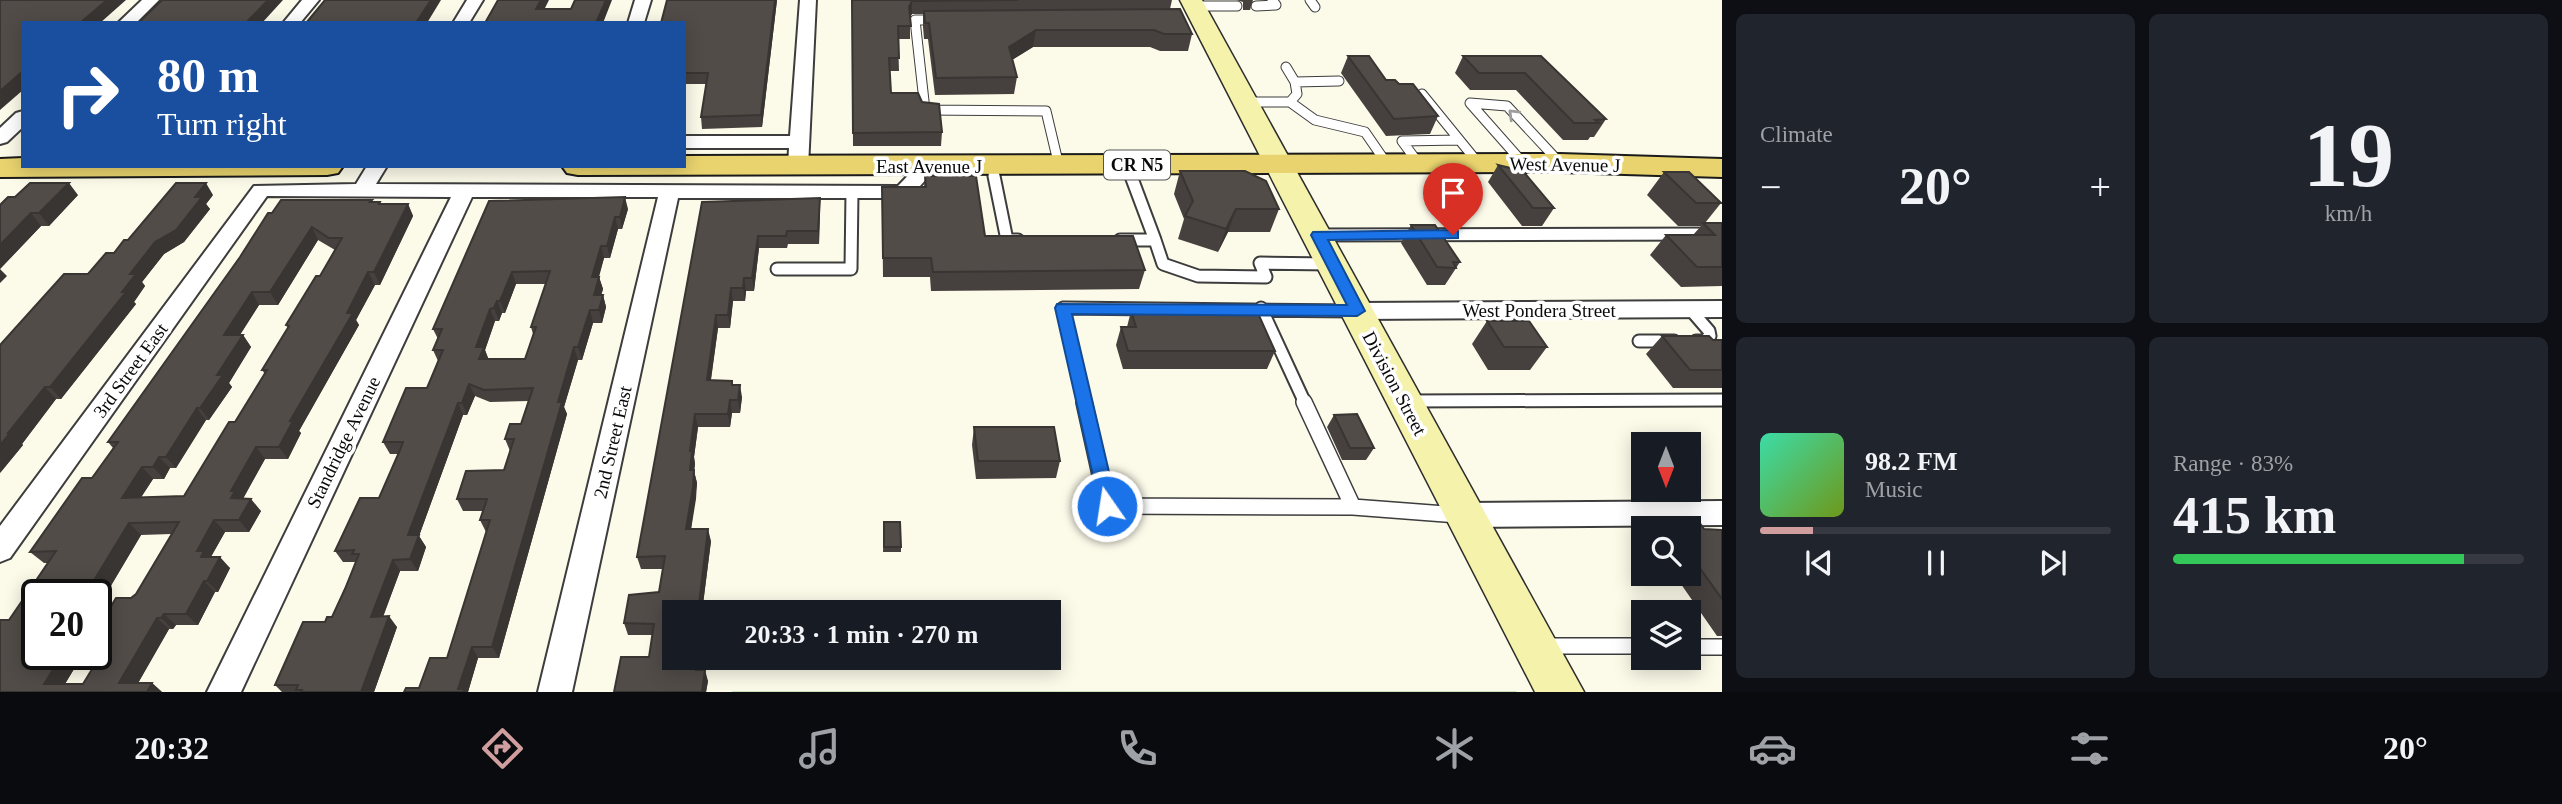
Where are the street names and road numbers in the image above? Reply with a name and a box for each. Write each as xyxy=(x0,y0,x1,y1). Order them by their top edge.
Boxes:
road number: CR N5 xyxy=(1104,150,1170,180)
street label: West Avenue J xyxy=(1509,153,1621,176)
street label: East Avenue J xyxy=(876,156,982,177)
street label: West Pondera Street xyxy=(1462,300,1617,321)
street label: 3rd Street East xyxy=(89,318,172,422)
street label: Division Street xyxy=(1358,328,1431,439)
street label: Standridge Avenue xyxy=(303,373,384,511)
street label: 2nd Street East xyxy=(589,383,636,501)

